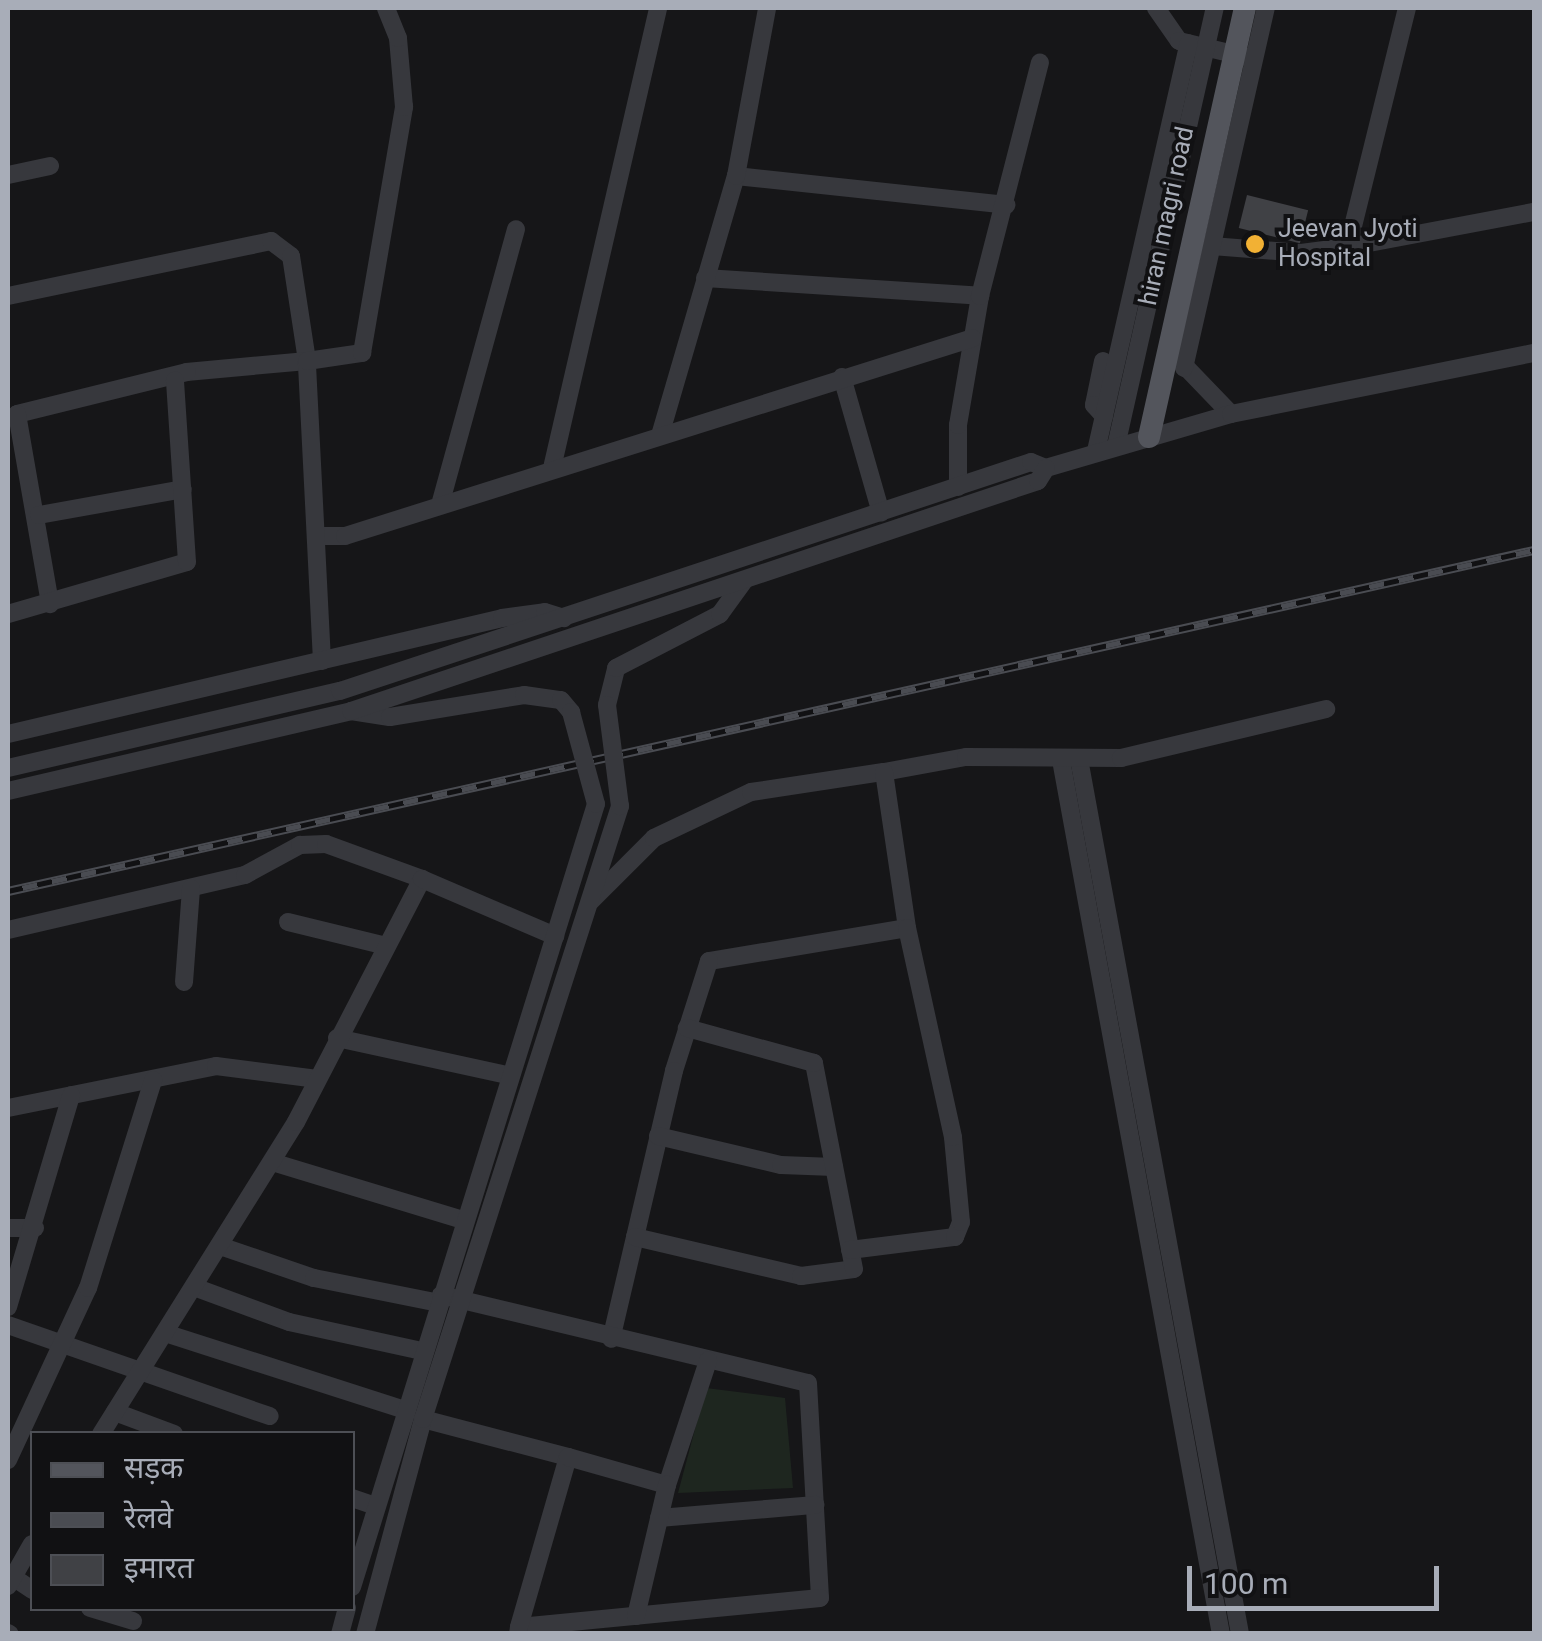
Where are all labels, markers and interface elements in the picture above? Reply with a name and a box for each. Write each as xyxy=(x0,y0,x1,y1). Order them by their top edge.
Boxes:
street label: hiran magri road xyxy=(1133,124,1201,308)
place label: Jeevan Jyoti Hospital xyxy=(1278,215,1418,274)
marker: Jeevan Jyoti Hospital xyxy=(1242,231,1268,257)
legend xyxy=(30,1431,355,1611)
text: सड़क xyxy=(124,1450,183,1485)
text: रेलवे xyxy=(124,1500,173,1535)
scale bar xyxy=(1192,1546,1444,1608)
text: इमारत xyxy=(124,1550,194,1585)
text: 100 m xyxy=(1204,1566,1288,1601)

